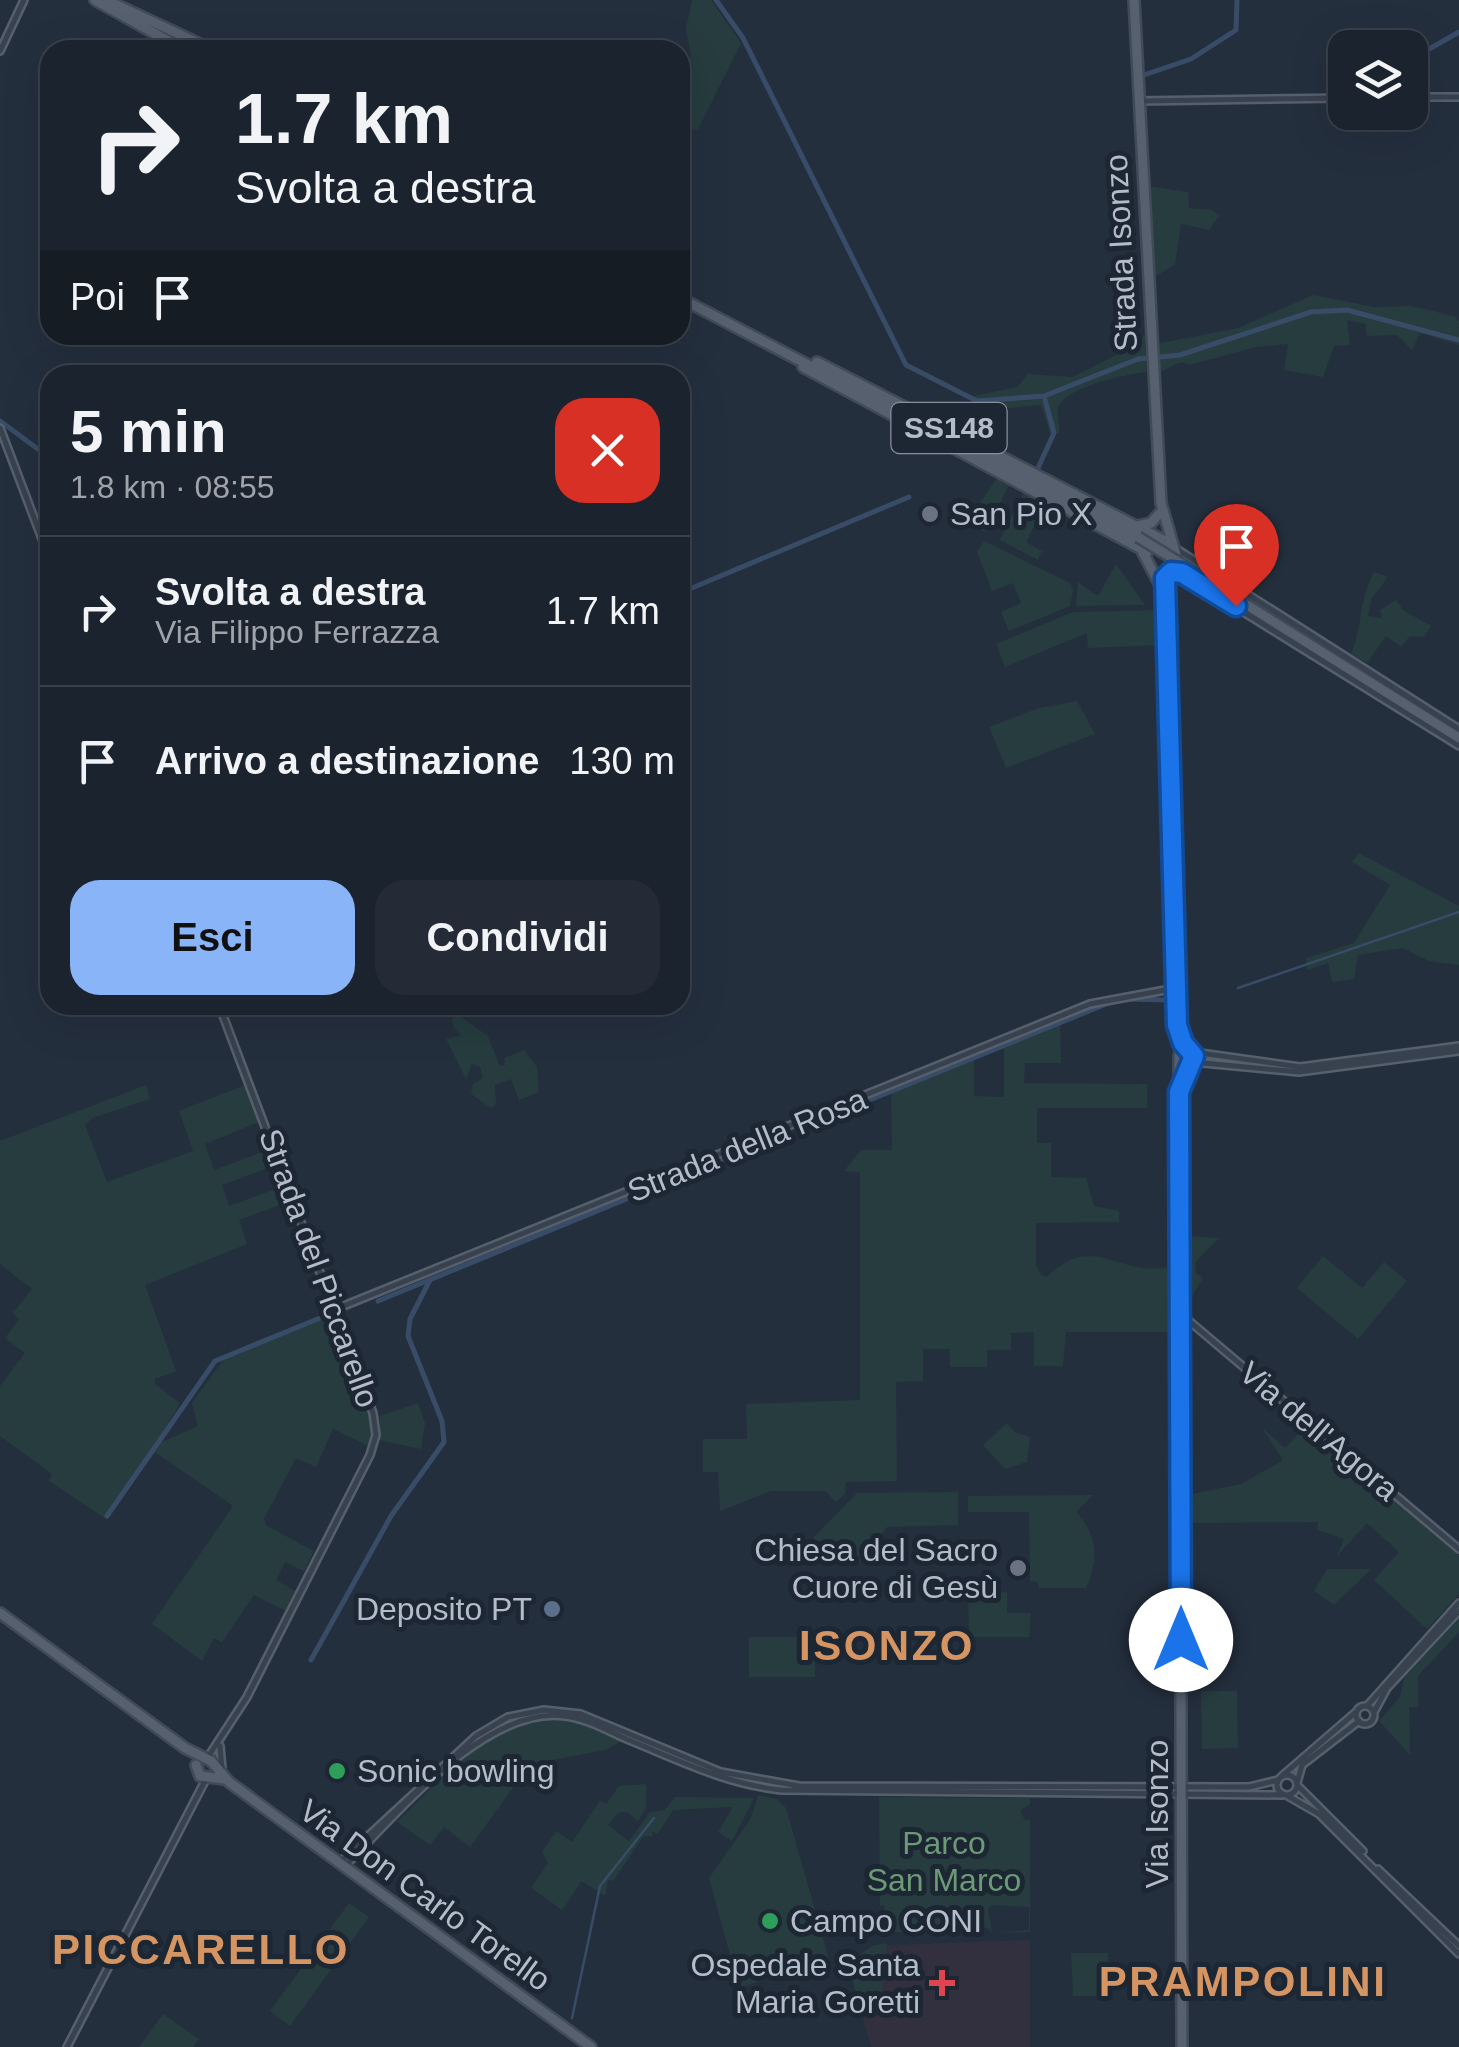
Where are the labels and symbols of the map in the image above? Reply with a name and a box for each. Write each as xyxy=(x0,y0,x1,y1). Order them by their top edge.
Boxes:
street label: Strada Isonzo xyxy=(1098,153,1144,353)
road number: SS148 xyxy=(892,403,1006,453)
place label: San Pio X xyxy=(950,496,1092,532)
marker: San Pio X xyxy=(919,503,941,525)
pin xyxy=(1194,504,1279,607)
street label: Strada della Rosa xyxy=(622,1081,872,1209)
street label: Strada del Piccarello xyxy=(252,1124,386,1412)
street label: Via dell'Agora xyxy=(1232,1354,1406,1508)
place label: Chiesa del Sacro Cuore di Gesù xyxy=(754,1532,998,1605)
marker: Chiesa del Sacro Cuore di Gesù xyxy=(1007,1557,1029,1579)
position arrow xyxy=(1129,1588,1233,1692)
place label: Deposito PT xyxy=(356,1591,532,1627)
marker: Deposito PT xyxy=(541,1598,563,1620)
district label: ISONZO xyxy=(799,1622,975,1669)
street label: Via Isonzo xyxy=(1139,1740,1175,1888)
place label: Sonic bowling xyxy=(357,1753,554,1789)
marker: Sonic bowling xyxy=(326,1760,348,1782)
street label: Via Don Carlo Torello xyxy=(293,1792,557,1998)
park label: Parco San Marco xyxy=(867,1825,1021,1898)
place label: Campo CONI xyxy=(790,1903,982,1939)
marker: Campo CONI xyxy=(759,1910,781,1932)
district label: PICCARELLO xyxy=(52,1926,350,1973)
place label: Ospedale Santa Maria Goretti xyxy=(691,1947,920,2020)
district label: PRAMPOLINI xyxy=(1099,1958,1387,2005)
marker: Ospedale Santa Maria Goretti xyxy=(929,1970,955,1996)

